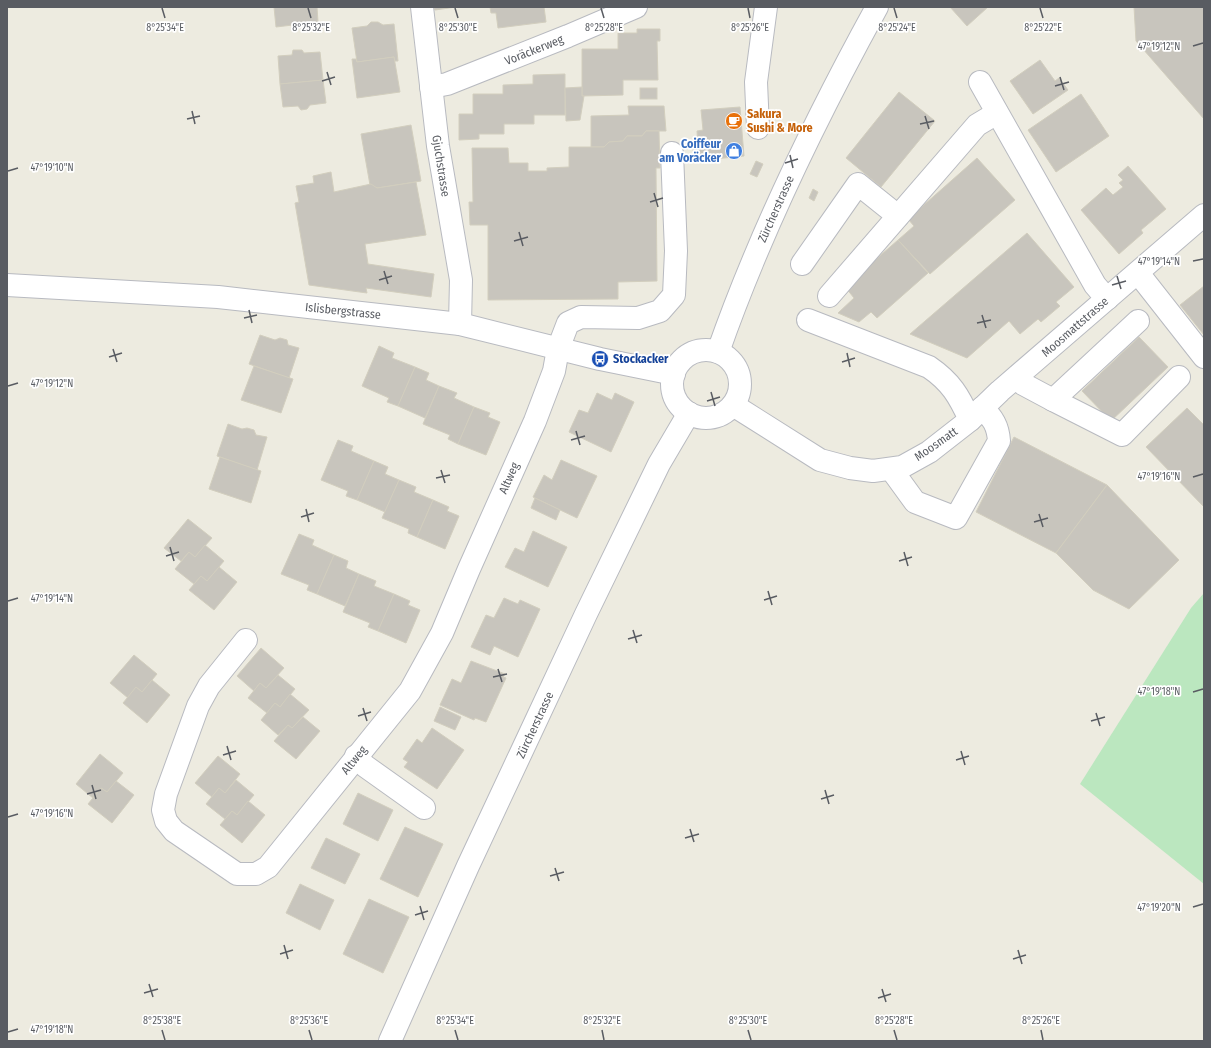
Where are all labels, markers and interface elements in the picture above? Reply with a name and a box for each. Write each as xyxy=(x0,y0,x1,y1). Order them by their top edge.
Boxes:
text: 8°25'34"E xyxy=(146,22,184,34)
text: 8°25'32"E xyxy=(292,22,330,34)
text: 8°25'30"E xyxy=(439,22,478,34)
text: 8°25'28"E xyxy=(585,22,623,34)
text: 8°25'26"E xyxy=(731,22,769,34)
text: 8°25'24"E xyxy=(878,22,916,34)
text: 8°25'22"E xyxy=(1024,22,1062,34)
street label: Voräckerweg xyxy=(503,32,566,68)
text: 47°19'12"N xyxy=(1138,41,1180,53)
place label: Sakura Sushi & More xyxy=(747,107,813,135)
cafe icon: Sakura Sushi & More xyxy=(724,111,744,131)
street label: Gjuchstrasse xyxy=(429,134,453,198)
place label: Coiffeur am Voräcker xyxy=(659,137,722,165)
shop icon: Coiffeur am Voräcker xyxy=(724,141,744,161)
text: 47°19'10"N xyxy=(30,162,74,174)
street label: Zürcherstrasse xyxy=(755,173,797,245)
text: 47°19'14"N xyxy=(1138,256,1180,268)
street label: Moosmattstrasse xyxy=(1039,294,1111,360)
street label: Islisbergstrasse xyxy=(304,300,382,322)
bus stop icon: Stockacker xyxy=(590,349,610,369)
place label: Stockacker xyxy=(613,352,669,366)
text: 47°19'12"N xyxy=(31,378,73,390)
street label: Moosmatt xyxy=(912,424,960,464)
street label: Altweg xyxy=(496,460,522,496)
text: 47°19'16"N xyxy=(1138,471,1180,483)
text: 47°19'14"N xyxy=(31,593,73,605)
text: 47°19'18"N xyxy=(1138,686,1180,698)
street label: Zürcherstrasse xyxy=(514,690,557,760)
street label: Altweg xyxy=(338,743,370,777)
text: 47°19'16"N xyxy=(31,808,73,820)
text: 47°19'20"N xyxy=(1137,902,1181,914)
text: 8°25'38"E xyxy=(143,1015,181,1027)
text: 8°25'36"E xyxy=(290,1015,328,1027)
text: 8°25'34"E xyxy=(436,1015,474,1027)
text: 8°25'32"E xyxy=(583,1015,621,1027)
text: 8°25'30"E xyxy=(729,1015,768,1027)
text: 8°25'28"E xyxy=(875,1015,913,1027)
text: 8°25'26"E xyxy=(1022,1015,1060,1027)
text: 47°19'18"N xyxy=(31,1024,73,1036)

